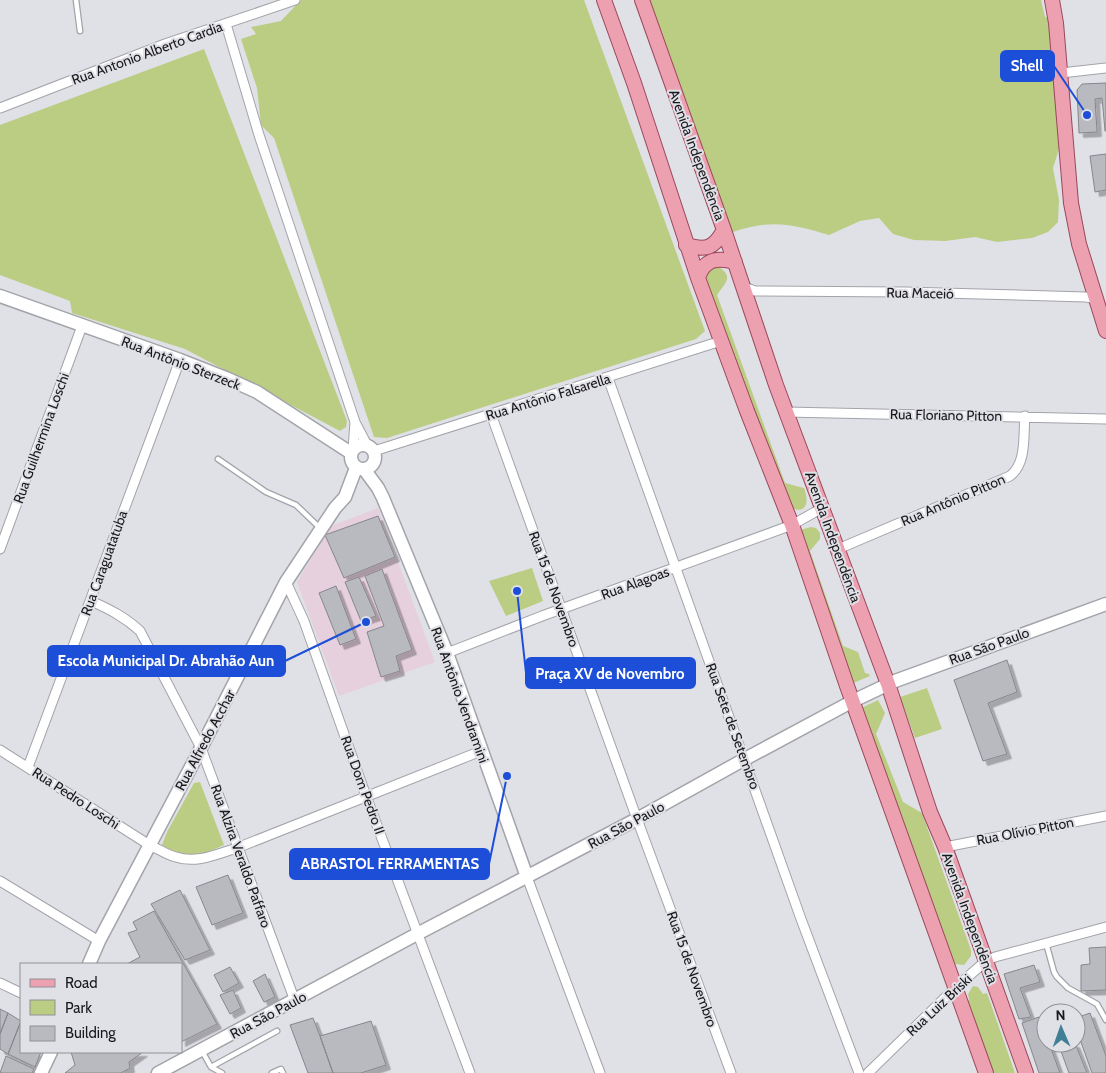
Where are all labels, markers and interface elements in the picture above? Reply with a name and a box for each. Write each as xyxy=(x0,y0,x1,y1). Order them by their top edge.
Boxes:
street label: Rua Antonio Alberto Cardia xyxy=(69,17,225,89)
callout: Shell xyxy=(1001,51,1054,81)
text: Shell xyxy=(1011,57,1043,75)
street label: Avenida Independência xyxy=(665,87,729,223)
street label: Rua Maceió xyxy=(886,283,954,303)
street label: Rua Antônio Sterzeck xyxy=(119,332,244,394)
street label: Rua Antônio Falsarella xyxy=(483,369,613,425)
street label: Rua Guilhermina Loschi xyxy=(9,370,73,506)
street label: Rua Floriano Pitton xyxy=(890,405,1002,425)
street label: Avenida Independência xyxy=(801,469,865,605)
street label: Rua Antônio Pitton xyxy=(898,470,1008,530)
street label: Rua Caraguatatuba xyxy=(77,508,131,618)
street label: Rua 15 de Novembro xyxy=(525,529,583,650)
street label: Rua Alagoas xyxy=(598,562,672,604)
street label: Rua São Paulo xyxy=(946,623,1032,669)
street label: Rua Antônio Vendramini xyxy=(427,625,493,765)
callout: Escola Municipal Dr. Abrahão Aun xyxy=(48,646,285,676)
text: Escola Municipal Dr. Abrahão Aun xyxy=(58,652,274,670)
callout: Praça XV de Novembro xyxy=(526,658,695,688)
street label: Rua Sete de Setembro xyxy=(702,660,764,792)
text: Praça XV de Novembro xyxy=(535,665,685,683)
street label: Rua Alfredo Acchar xyxy=(171,686,239,794)
street label: Rua Dom Pedro II xyxy=(337,733,389,837)
street label: Rua Pedro Loschi xyxy=(29,763,123,833)
street label: Rua Alzira Veraldo Paffaro xyxy=(207,782,275,930)
street label: Rua São Paulo xyxy=(585,797,668,853)
street label: Rua Olívio Pitton xyxy=(975,813,1075,849)
callout: ABRASTOL FERRAMENTAS xyxy=(290,849,489,879)
street label: Avenida Independência xyxy=(938,850,1002,986)
text: ABRASTOL FERRAMENTAS xyxy=(301,855,479,873)
street label: Rua 15 de Novembro xyxy=(663,909,721,1030)
legend xyxy=(20,963,182,1053)
street label: Rua Luiz Briski xyxy=(902,970,976,1040)
text: Road xyxy=(65,974,98,992)
street label: Rua São Paulo xyxy=(227,987,310,1043)
text: Park xyxy=(65,999,92,1017)
north arrow xyxy=(1036,1003,1086,1053)
text: N xyxy=(1055,1006,1066,1024)
text: Building xyxy=(65,1024,116,1042)

